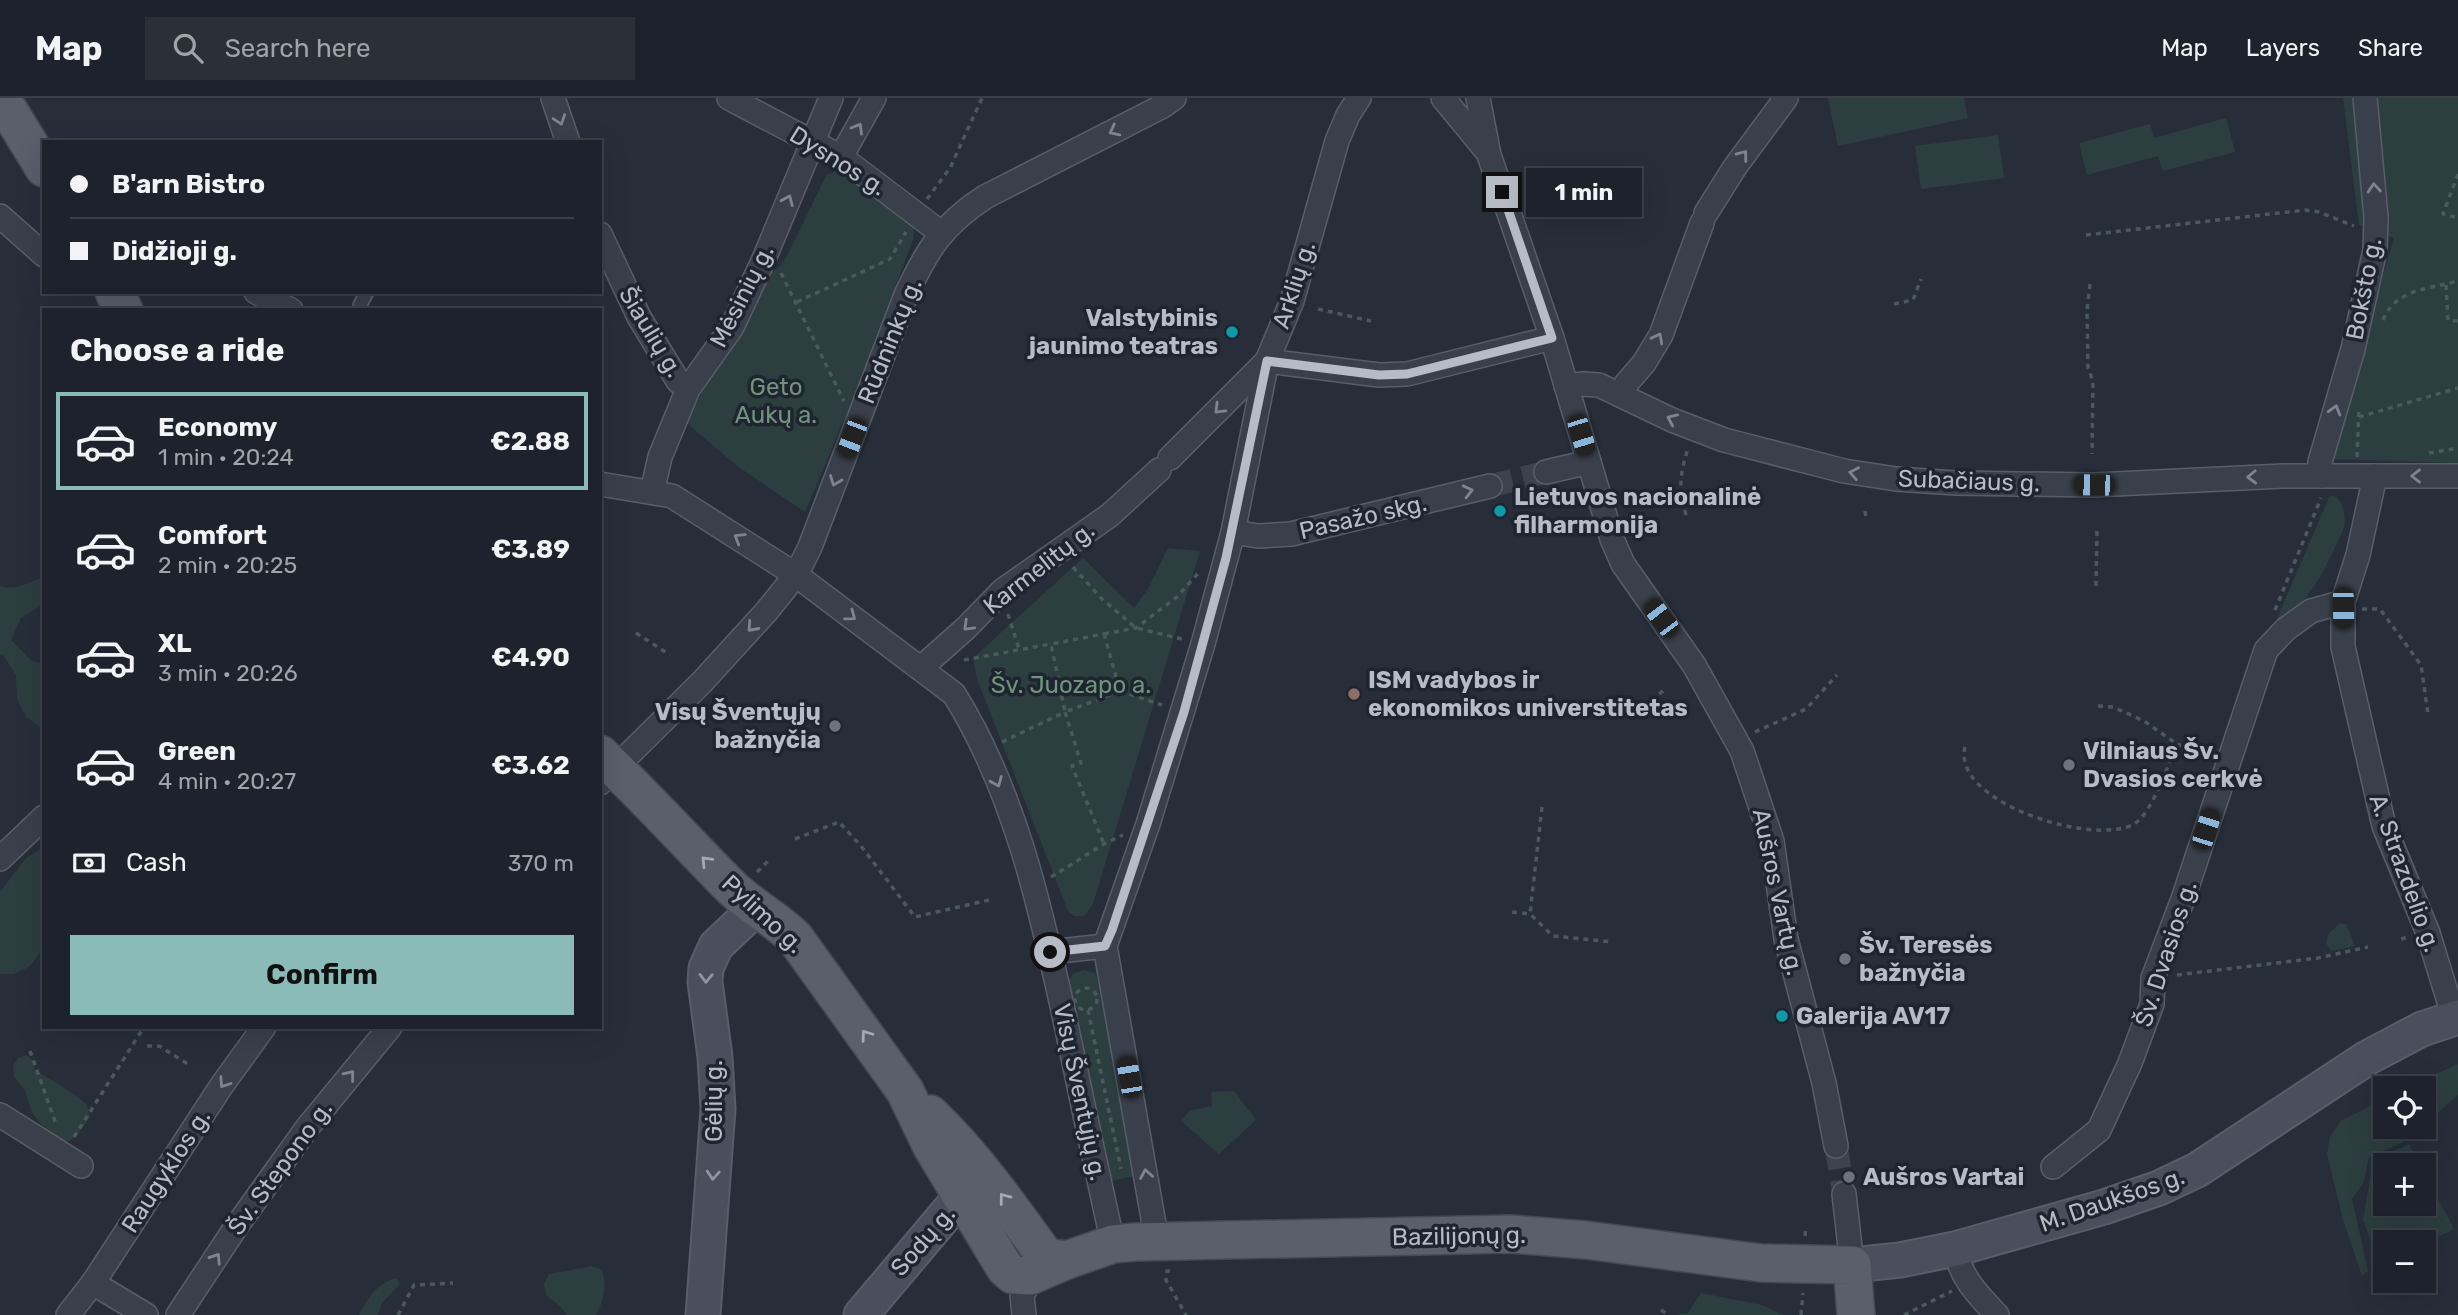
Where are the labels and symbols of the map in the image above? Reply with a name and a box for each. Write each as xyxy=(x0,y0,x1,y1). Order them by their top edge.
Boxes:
one-way arrow xyxy=(552,113,566,125)
street label: Dysnos g. xyxy=(785,120,891,202)
one-way arrow xyxy=(849,122,862,135)
one-way arrow xyxy=(1109,122,1122,136)
one-way arrow xyxy=(1735,151,1748,163)
callout: 1 min xyxy=(1526,168,1642,217)
route end xyxy=(1486,176,1518,208)
one-way arrow xyxy=(2367,182,2382,193)
one-way arrow xyxy=(780,195,794,207)
street label: Bokšto g. xyxy=(2340,235,2388,343)
street label: Arklių g. xyxy=(1267,238,1321,332)
street label: Mėsinių g. xyxy=(704,240,780,352)
street label: Rūdninkų g. xyxy=(852,274,928,408)
street label: Šiaulių g. xyxy=(613,282,689,382)
place label: Valstybinis jaunimo teatras xyxy=(1027,304,1218,360)
marker: Valstybinis jaunimo teatras xyxy=(1224,324,1240,340)
one-way arrow xyxy=(1650,333,1663,345)
park label: Geto Aukų a. xyxy=(735,373,817,429)
one-way arrow xyxy=(1214,401,1227,414)
one-way arrow xyxy=(2327,404,2342,416)
car xyxy=(1565,412,1598,458)
one-way arrow xyxy=(1666,413,1679,427)
car xyxy=(835,415,870,461)
street label: Subačiaus g. xyxy=(1897,465,2041,497)
one-way arrow xyxy=(1848,466,1860,481)
one-way arrow xyxy=(2411,468,2421,484)
one-way arrow xyxy=(2247,469,2258,484)
one-way arrow xyxy=(830,474,844,486)
car xyxy=(2073,474,2116,496)
place label: Lietuvos nacionalinė filharmonija xyxy=(1514,483,1761,539)
one-way arrow xyxy=(1462,485,1474,499)
street label: Pasažo skg. xyxy=(1296,489,1430,545)
marker: Lietuvos nacionalinė filharmonija xyxy=(1492,503,1508,519)
street label: Karmelitų g. xyxy=(978,516,1100,620)
one-way arrow xyxy=(733,534,746,547)
car xyxy=(2333,587,2354,629)
car xyxy=(1640,595,1683,641)
one-way arrow xyxy=(843,607,856,620)
one-way arrow xyxy=(963,617,976,630)
one-way arrow xyxy=(748,619,760,632)
place label: ISM vadybos ir ekonomikos universtitetas xyxy=(1368,666,1688,722)
park label: Šv. Juozapo a. xyxy=(991,671,1151,699)
marker: ISM vadybos ir ekonomikos universtitetas xyxy=(1346,686,1362,702)
place label: Visų Šventųjų bažnyčia xyxy=(655,697,821,754)
marker: Visų Šventųjų bažnyčia xyxy=(827,718,843,734)
place label: Vilniaus Šv. Dvasios cerkvė xyxy=(2083,736,2263,793)
marker: Vilniaus Šv. Dvasios cerkvė xyxy=(2061,757,2077,773)
one-way arrow xyxy=(989,775,1003,787)
street label: A. Strazdelio g. xyxy=(2363,790,2447,956)
street label: Aušros Vartų g. xyxy=(1747,806,1809,978)
car xyxy=(2190,806,2223,852)
one-way arrow xyxy=(702,856,715,869)
street label: Pylimo g. xyxy=(716,869,810,959)
street label: Šv. Dvasios g. xyxy=(2129,878,2203,1030)
place label: Šv. Teresės bažnyčia xyxy=(1859,930,1993,987)
route start xyxy=(1034,936,1066,968)
marker: Šv. Teresės bažnyčia xyxy=(1837,951,1853,967)
one-way arrow xyxy=(698,973,714,984)
street label: Visų Šventųjų g. xyxy=(1048,1001,1112,1183)
place label: Galerija AV17 xyxy=(1796,1002,1950,1030)
marker: Galerija AV17 xyxy=(1774,1008,1790,1024)
one-way arrow xyxy=(862,1030,874,1043)
car xyxy=(1116,1054,1143,1100)
street label: Gėlių g. xyxy=(700,1060,728,1142)
one-way arrow xyxy=(342,1070,355,1082)
one-way arrow xyxy=(219,1075,232,1088)
street label: Šv. Stepono g. xyxy=(222,1095,338,1241)
street label: Raugyklos g. xyxy=(116,1104,216,1238)
street label: M. Daukšos g. xyxy=(2036,1162,2188,1238)
place label: Aušros Vartai xyxy=(1863,1163,2024,1191)
one-way arrow xyxy=(1139,1168,1154,1180)
marker: Aušros Vartai xyxy=(1841,1169,1857,1185)
one-way arrow xyxy=(706,1170,721,1181)
one-way arrow xyxy=(999,1194,1012,1206)
street label: Sodų g. xyxy=(885,1200,961,1282)
street label: Bazilijonų g. xyxy=(1392,1221,1526,1251)
one-way arrow xyxy=(208,1253,220,1266)

